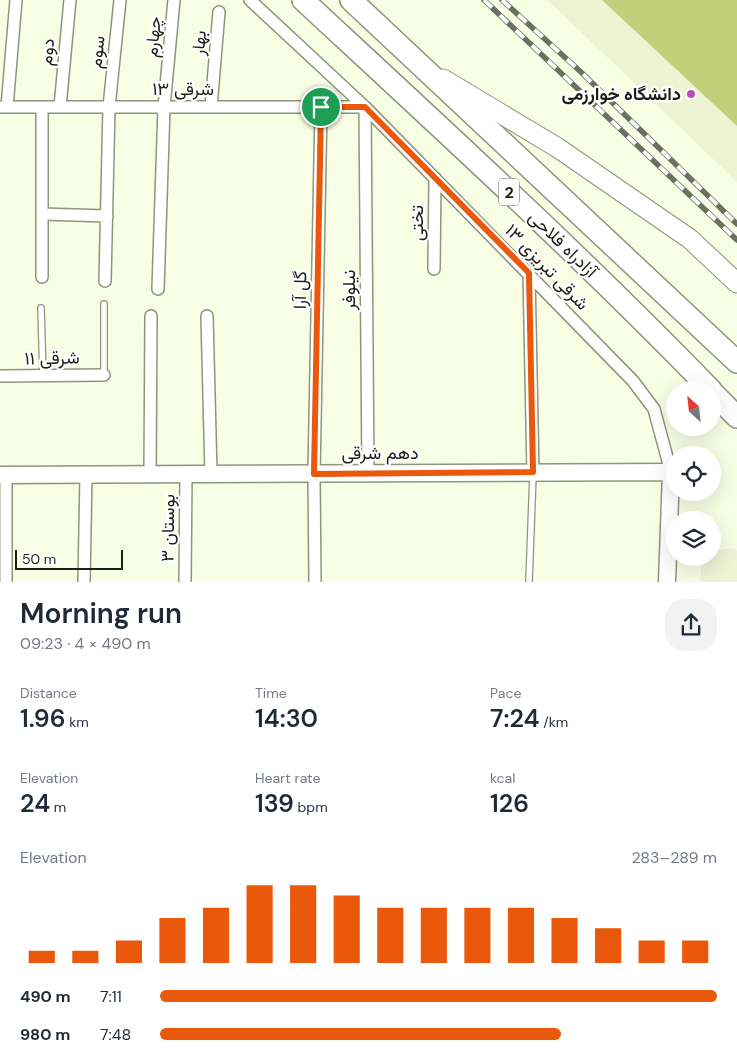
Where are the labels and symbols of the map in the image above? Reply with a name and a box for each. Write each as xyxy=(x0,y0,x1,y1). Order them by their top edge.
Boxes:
street label: چهارم xyxy=(139,15,167,59)
street label: بهار xyxy=(186,29,212,58)
street label: سوم xyxy=(83,34,111,70)
street label: دوم xyxy=(34,37,60,67)
street label: ۱۳ شرقی xyxy=(152,77,214,101)
place label: دانشگاه خوارزمی xyxy=(561,82,681,106)
pin xyxy=(300,86,342,128)
marker: دانشگاه خوارزمی xyxy=(685,88,697,100)
road number: 2 xyxy=(499,178,519,206)
street label: تختی xyxy=(405,205,429,241)
street label: آزادراه فلاحی xyxy=(523,205,604,284)
street label: ۱۳ شرقی تبریزی xyxy=(500,219,594,315)
street label: نیلوفر xyxy=(337,270,361,311)
street label: گل آرا xyxy=(288,271,312,309)
street label: ۱۱ شرقی xyxy=(24,346,80,370)
north arrow xyxy=(666,381,721,436)
street label: دهم شرقی xyxy=(341,441,419,465)
street label: بوستان ۳ xyxy=(155,494,181,562)
scale bar xyxy=(15,547,122,570)

